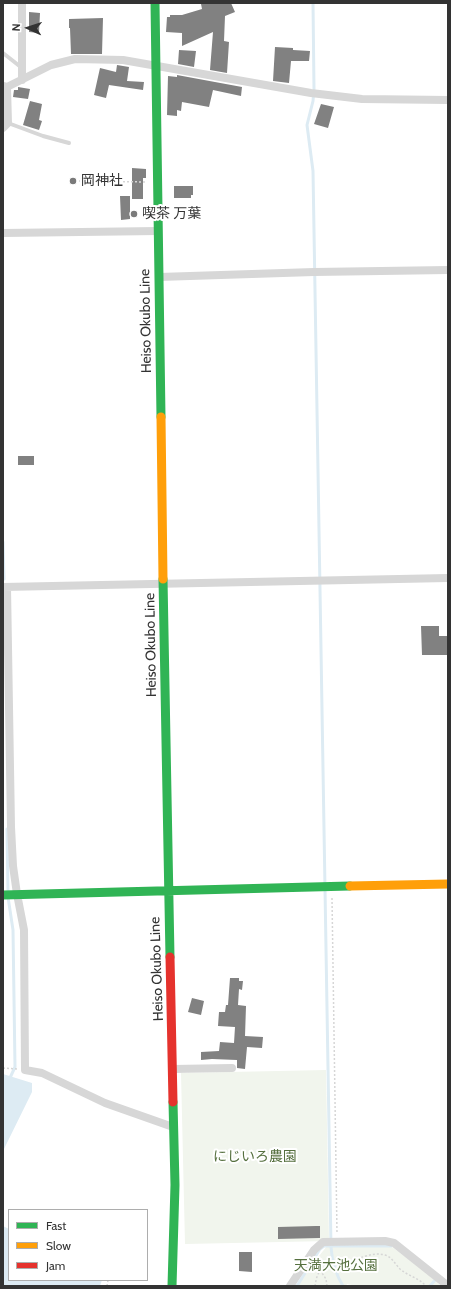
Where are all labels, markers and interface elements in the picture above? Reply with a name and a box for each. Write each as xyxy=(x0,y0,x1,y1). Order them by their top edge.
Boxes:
north arrow xyxy=(8,8,48,48)
text: N xyxy=(9,23,23,32)
place label: 岡神社 xyxy=(81,173,123,189)
marker: 岡神社 xyxy=(68,176,78,186)
place label: 喫茶 万葉 xyxy=(142,206,201,222)
marker: 喫茶 万葉 xyxy=(129,209,139,219)
street label: Heiso Okubo Line xyxy=(137,269,155,373)
street label: Heiso Okubo Line xyxy=(142,593,160,697)
street label: Heiso Okubo Line xyxy=(147,917,167,1021)
park label: にじいろ農園 xyxy=(213,1149,297,1165)
legend xyxy=(8,1209,148,1281)
text: Fast xyxy=(46,1218,66,1233)
text: Slow xyxy=(46,1238,71,1253)
text: Jam xyxy=(46,1258,65,1273)
park label: 天満大池公園 xyxy=(294,1258,378,1274)

